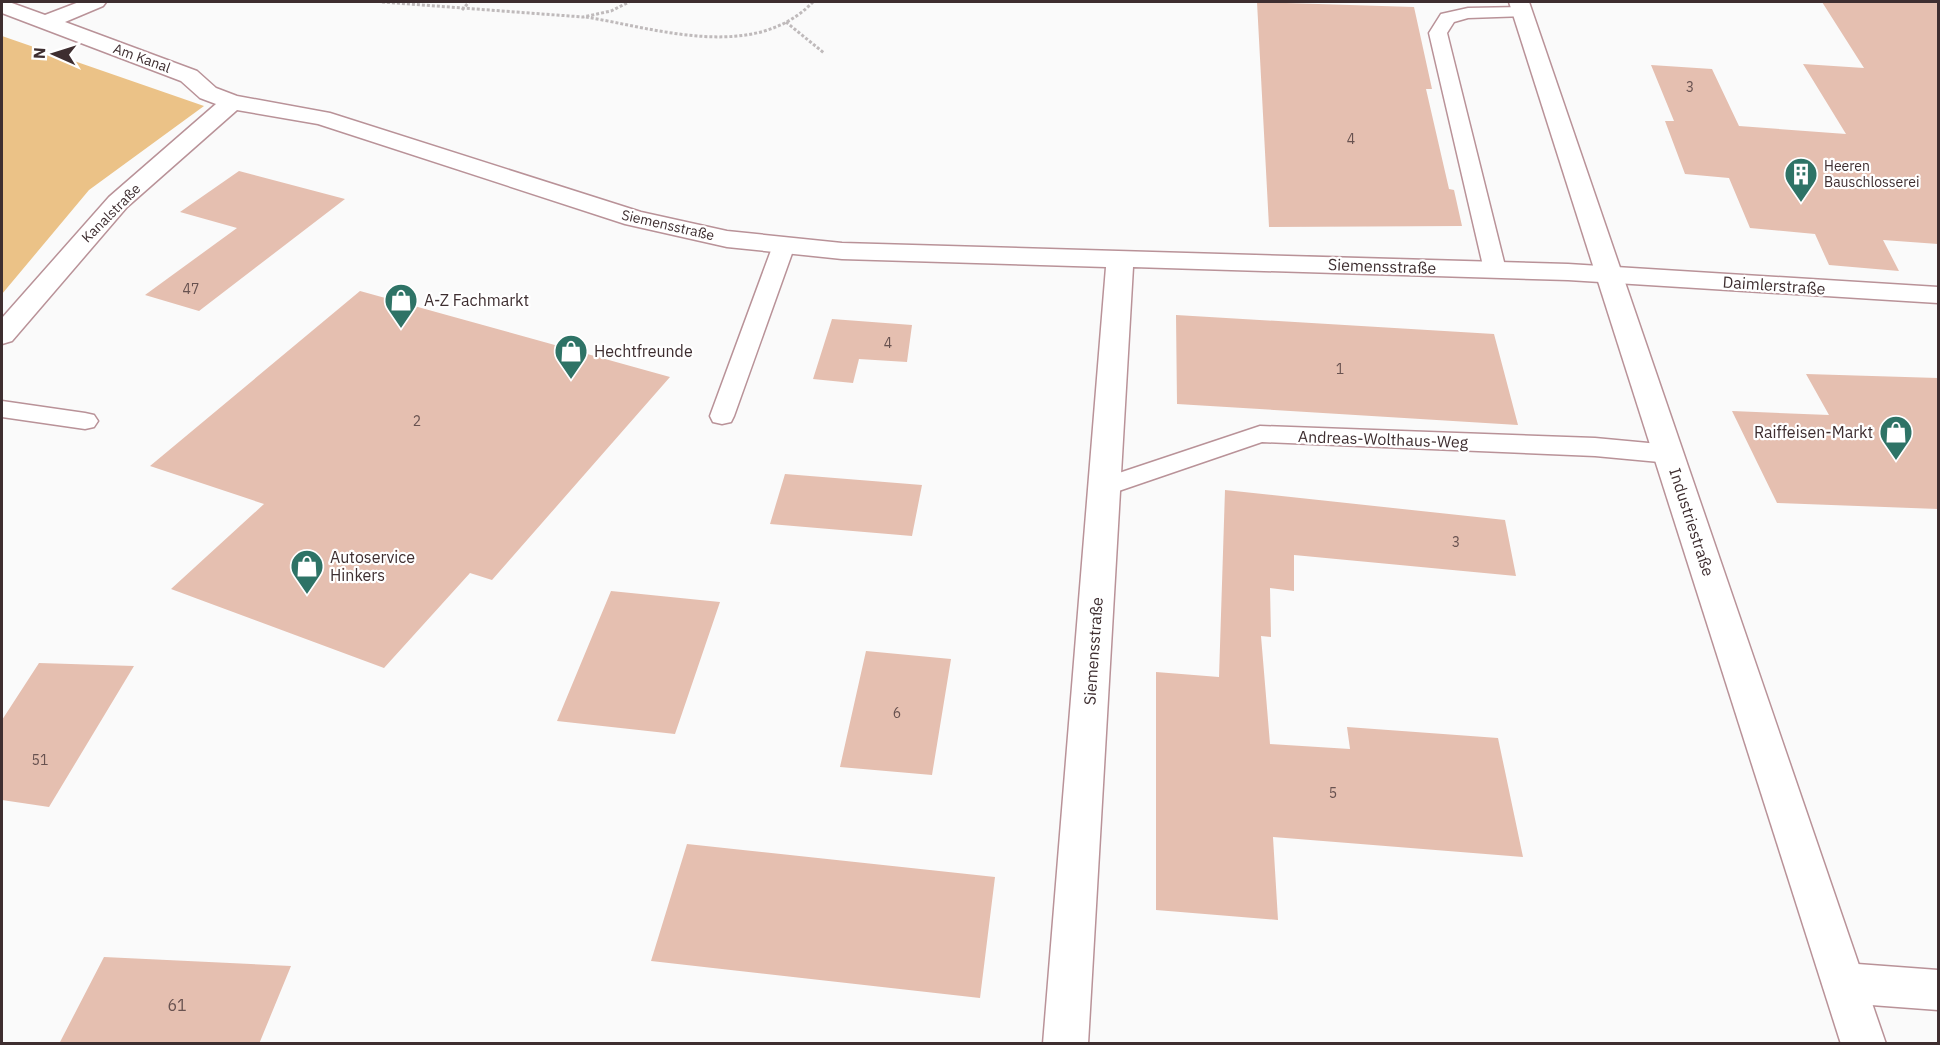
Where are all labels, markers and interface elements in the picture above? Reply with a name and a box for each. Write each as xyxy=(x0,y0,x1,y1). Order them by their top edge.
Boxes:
north arrow xyxy=(24,24,84,84)
street label: Am Kanal xyxy=(111,39,173,77)
text: N xyxy=(29,47,49,60)
house number: 3 xyxy=(1686,78,1694,96)
house number: 4 xyxy=(1347,130,1355,148)
building icon: Heeren Bauschlosserei xyxy=(1783,156,1819,203)
place label: Heeren Bauschlosserei xyxy=(1824,157,1920,191)
street label: Kanalstraße xyxy=(78,179,145,246)
street label: Siemensstraße xyxy=(620,206,716,244)
street label: Siemensstraße xyxy=(1328,254,1437,278)
street label: Daimlerstraße xyxy=(1722,271,1826,299)
house number: 47 xyxy=(183,280,199,298)
shop icon: A-Z Fachmarkt xyxy=(383,282,419,329)
place label: A-Z Fachmarkt xyxy=(424,290,529,310)
shop icon: Hechtfreunde xyxy=(553,333,589,380)
house number: 4 xyxy=(884,334,892,352)
place label: Hechtfreunde xyxy=(594,341,693,361)
house number: 1 xyxy=(1336,360,1344,378)
house number: 2 xyxy=(413,412,421,430)
shop icon: Raiffeisen-Markt xyxy=(1878,414,1914,461)
place label: Raiffeisen-Markt xyxy=(1754,422,1873,442)
street label: Andreas-Wolthaus-Weg xyxy=(1298,426,1469,452)
street label: Industriestraße xyxy=(1665,465,1719,579)
house number: 3 xyxy=(1452,533,1460,551)
place label: Autoservice Hinkers xyxy=(330,547,415,585)
shop icon: Autoservice Hinkers xyxy=(289,548,325,595)
street label: Siemensstraße xyxy=(1079,596,1107,706)
house number: 6 xyxy=(893,704,901,722)
house number: 51 xyxy=(32,751,48,769)
house number: 5 xyxy=(1329,784,1337,802)
house number: 61 xyxy=(167,995,187,1015)

